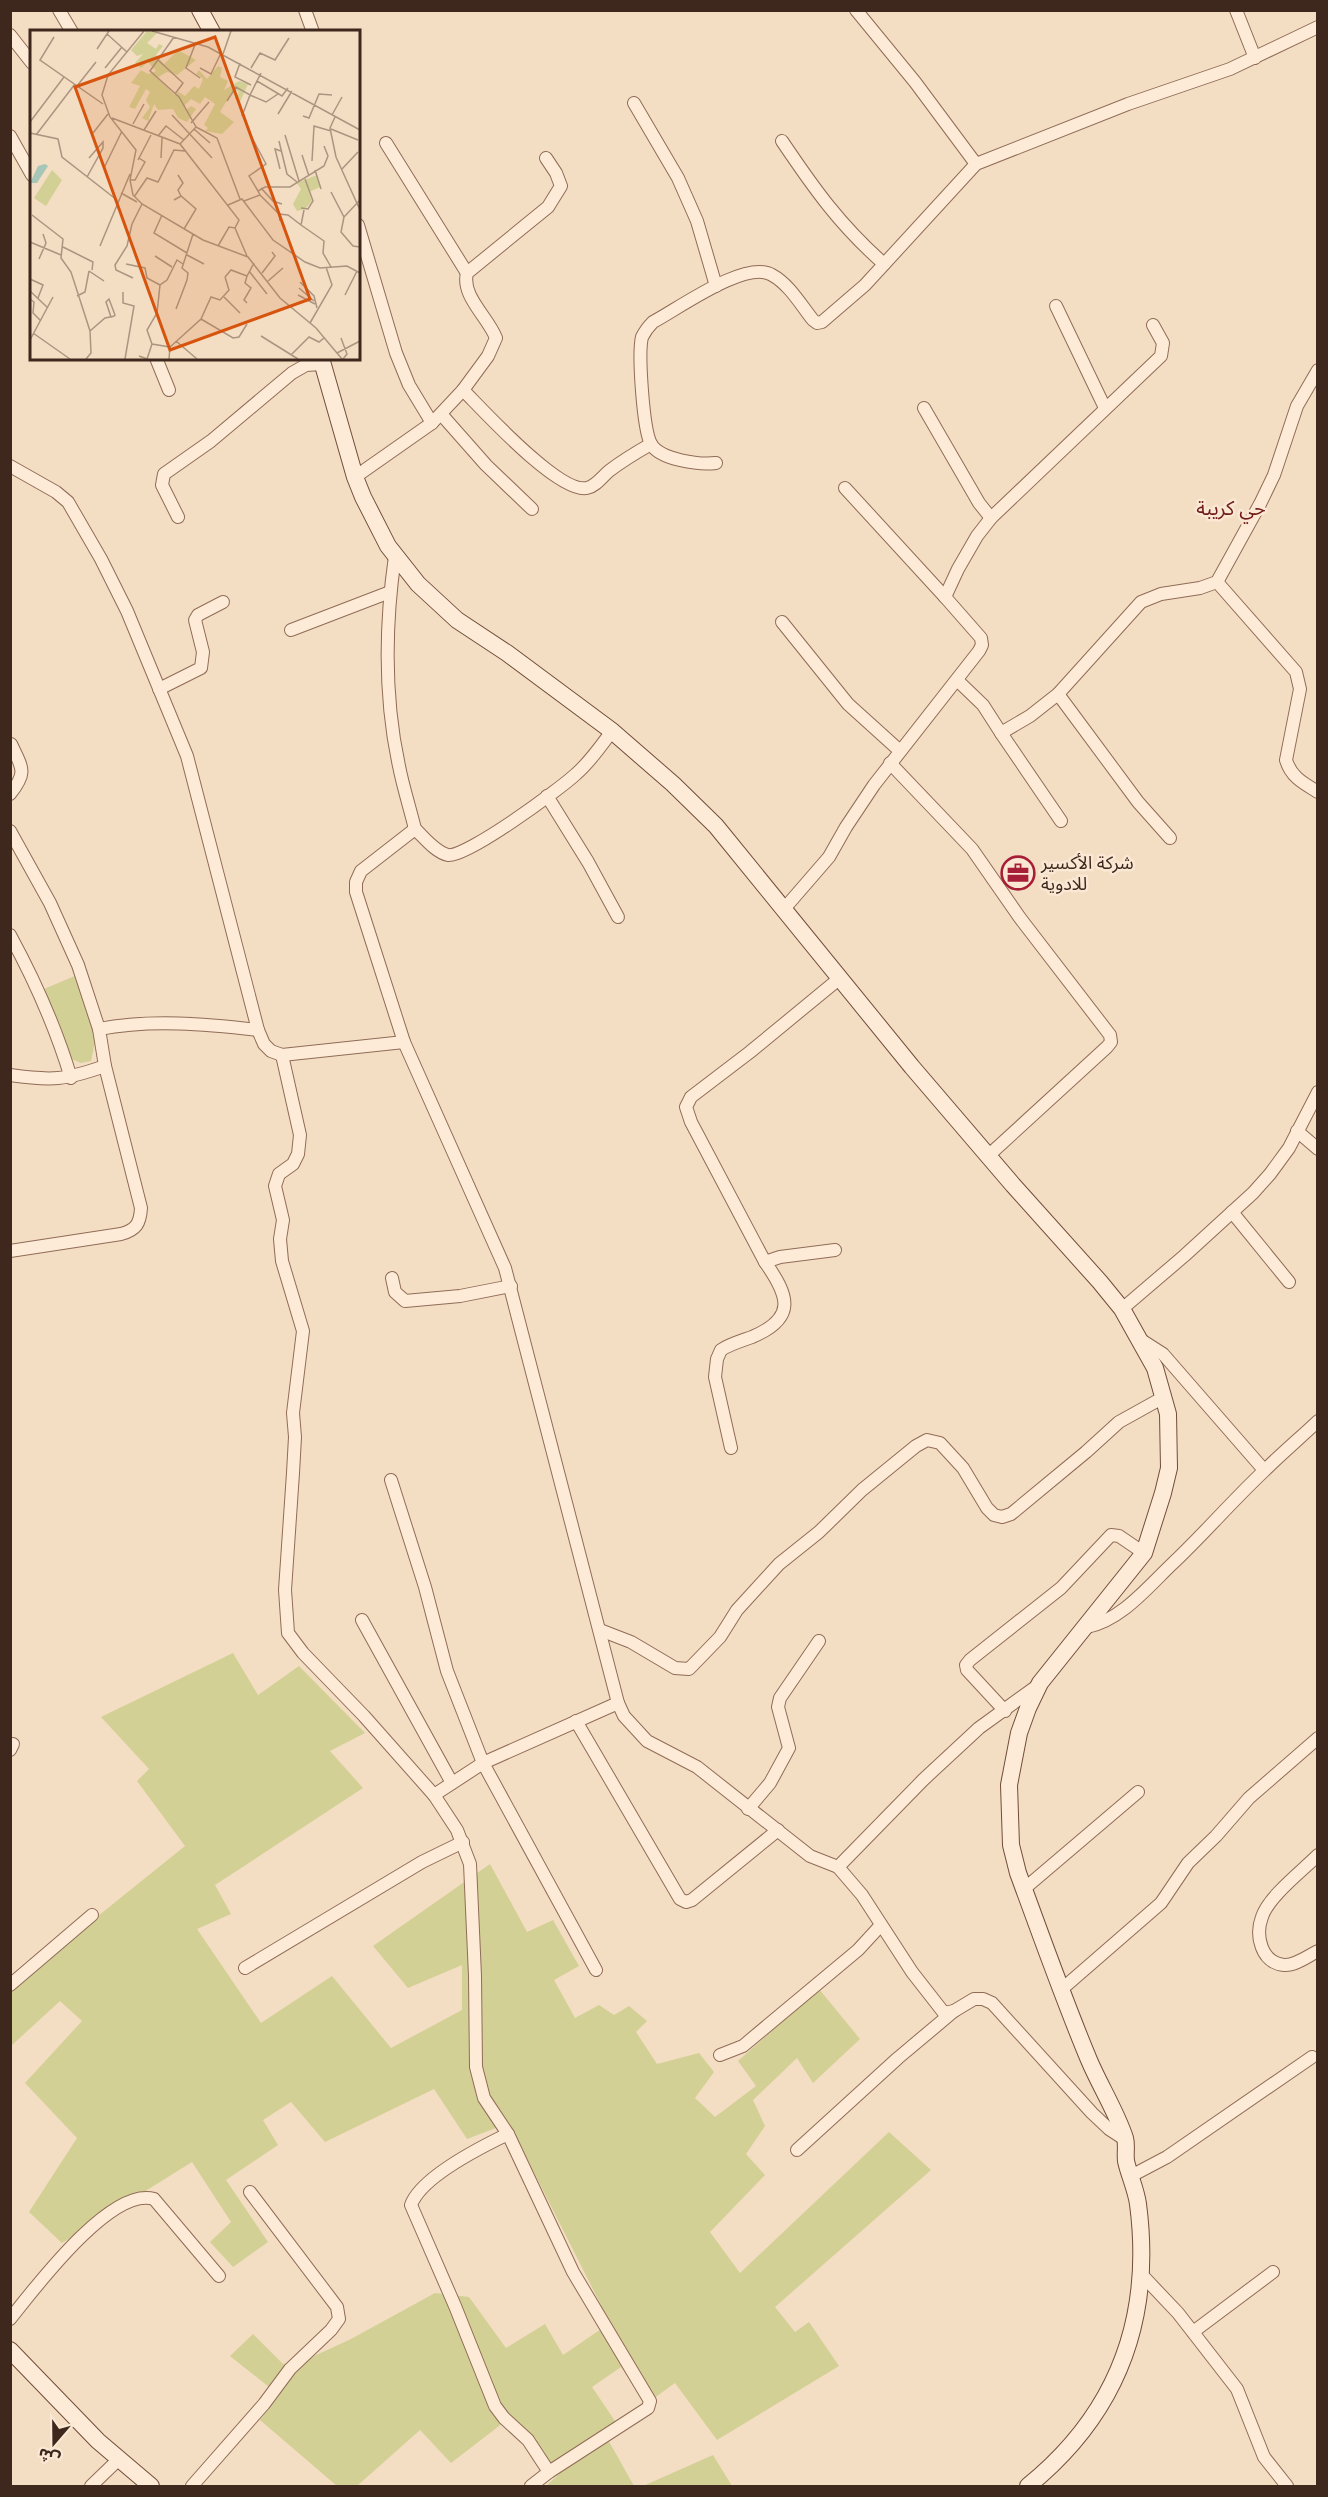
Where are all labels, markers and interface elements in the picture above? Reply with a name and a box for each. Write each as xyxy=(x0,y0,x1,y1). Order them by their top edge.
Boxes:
inset map xyxy=(30,30,360,360)
district label: حي كريبة xyxy=(1196,497,1266,524)
place label: شركة الأكسير للادوية xyxy=(1040,853,1134,894)
office icon: شركة الأكسير للادوية xyxy=(1000,855,1036,891)
north arrow xyxy=(24,2413,84,2473)
text: ش xyxy=(36,2444,63,2468)

